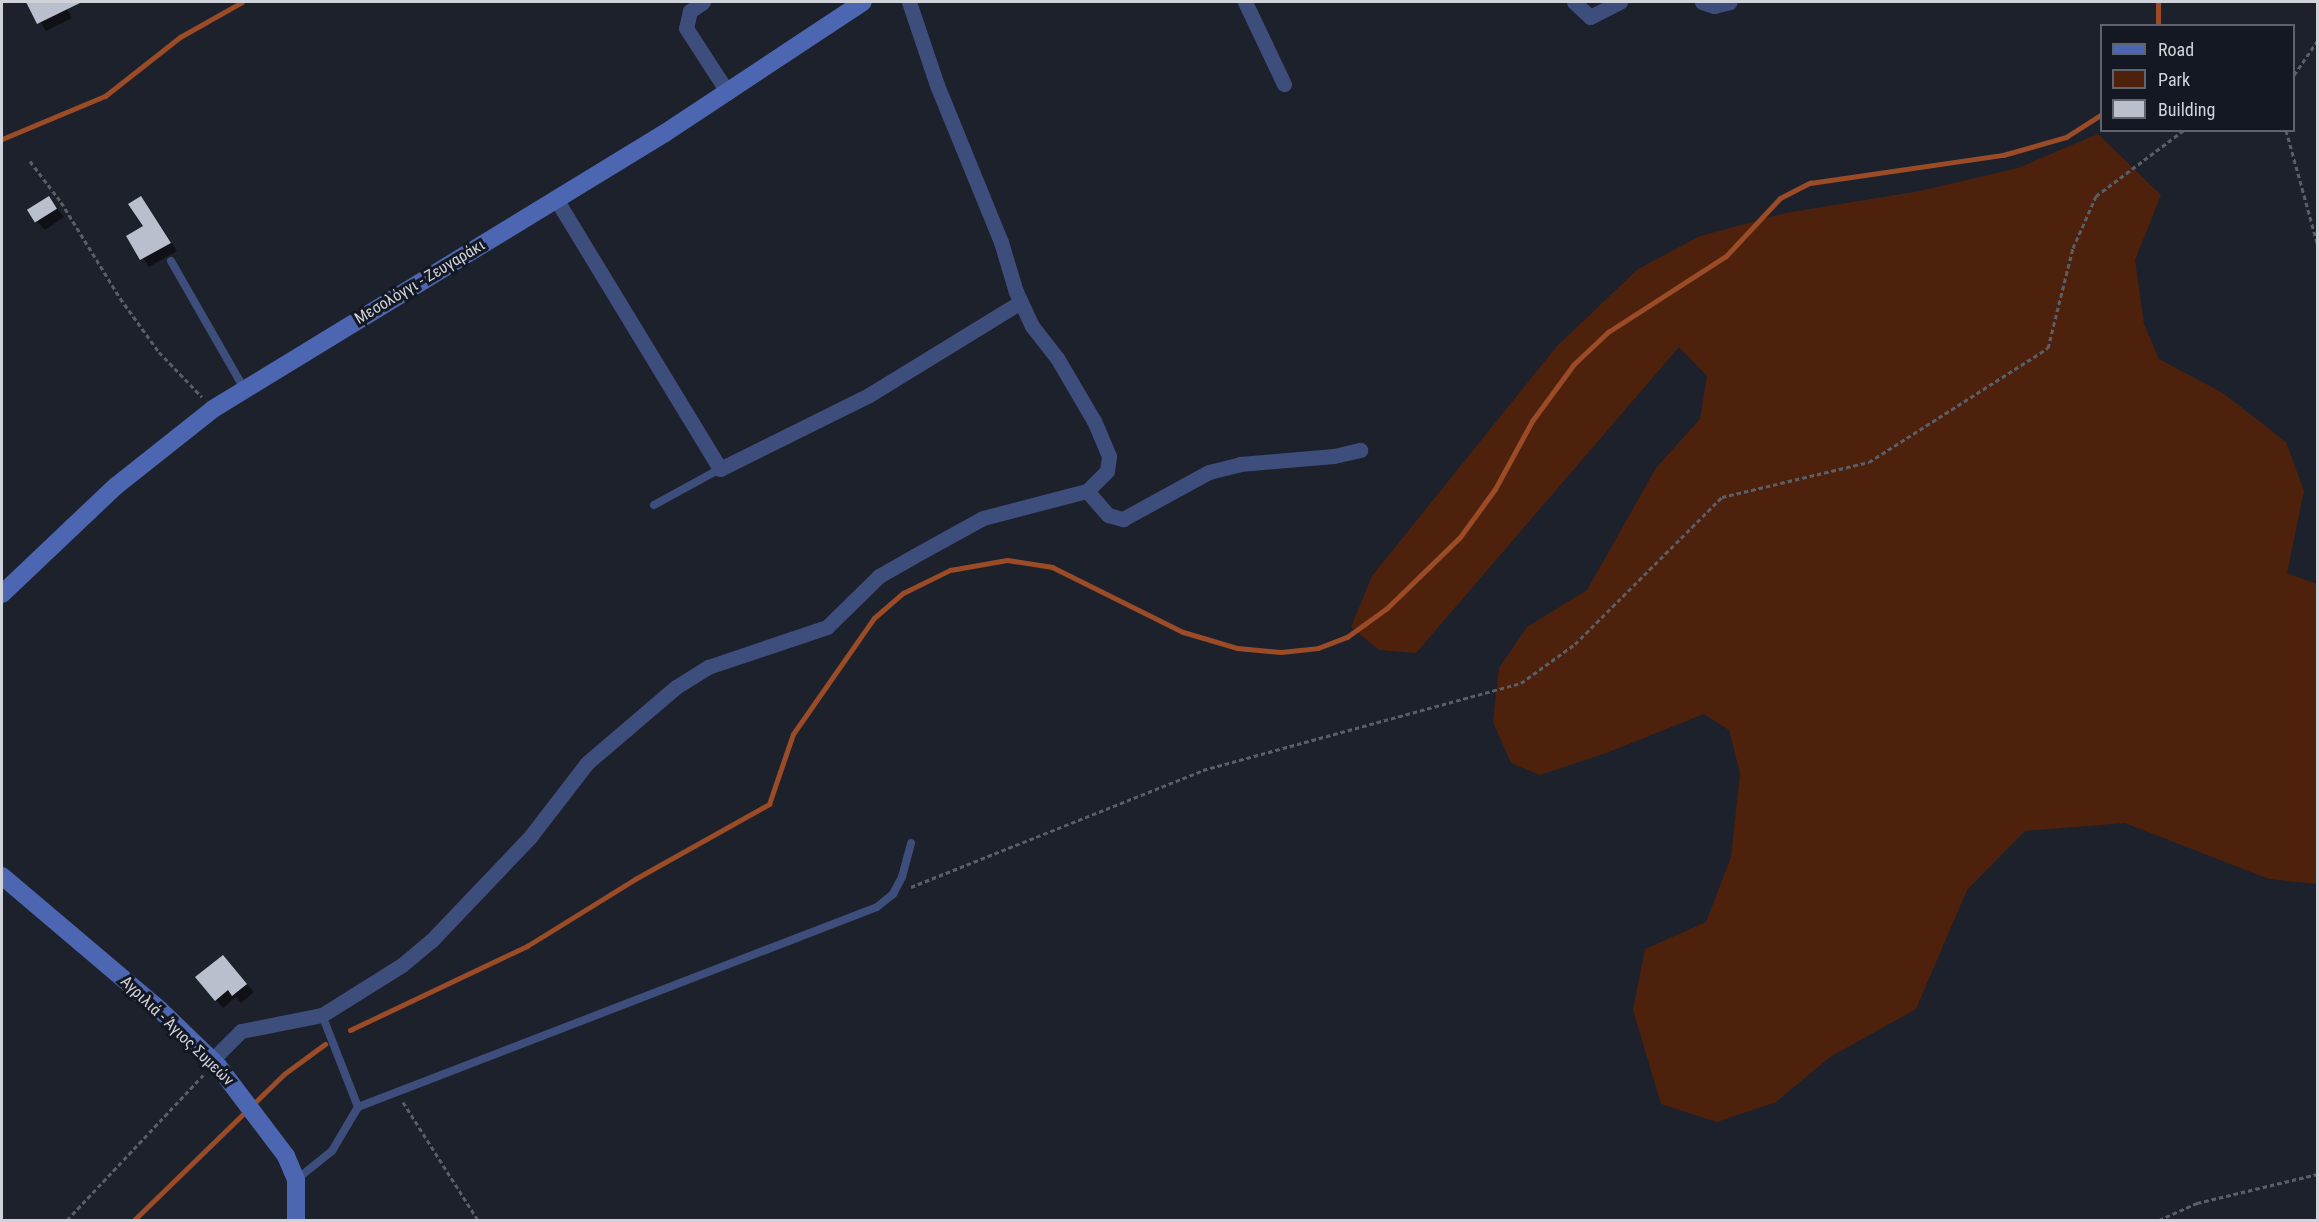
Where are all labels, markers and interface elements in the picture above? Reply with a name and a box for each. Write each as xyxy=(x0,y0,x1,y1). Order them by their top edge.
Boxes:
legend xyxy=(2100,24,2295,132)
text: Road xyxy=(2158,39,2194,60)
text: Park xyxy=(2158,69,2190,90)
text: Building xyxy=(2158,99,2215,120)
street label: Μεσολόγγι - Ζευγαράκι xyxy=(351,235,489,329)
street label: Αγριλιά - Άγιος Συμεών xyxy=(116,972,238,1090)

